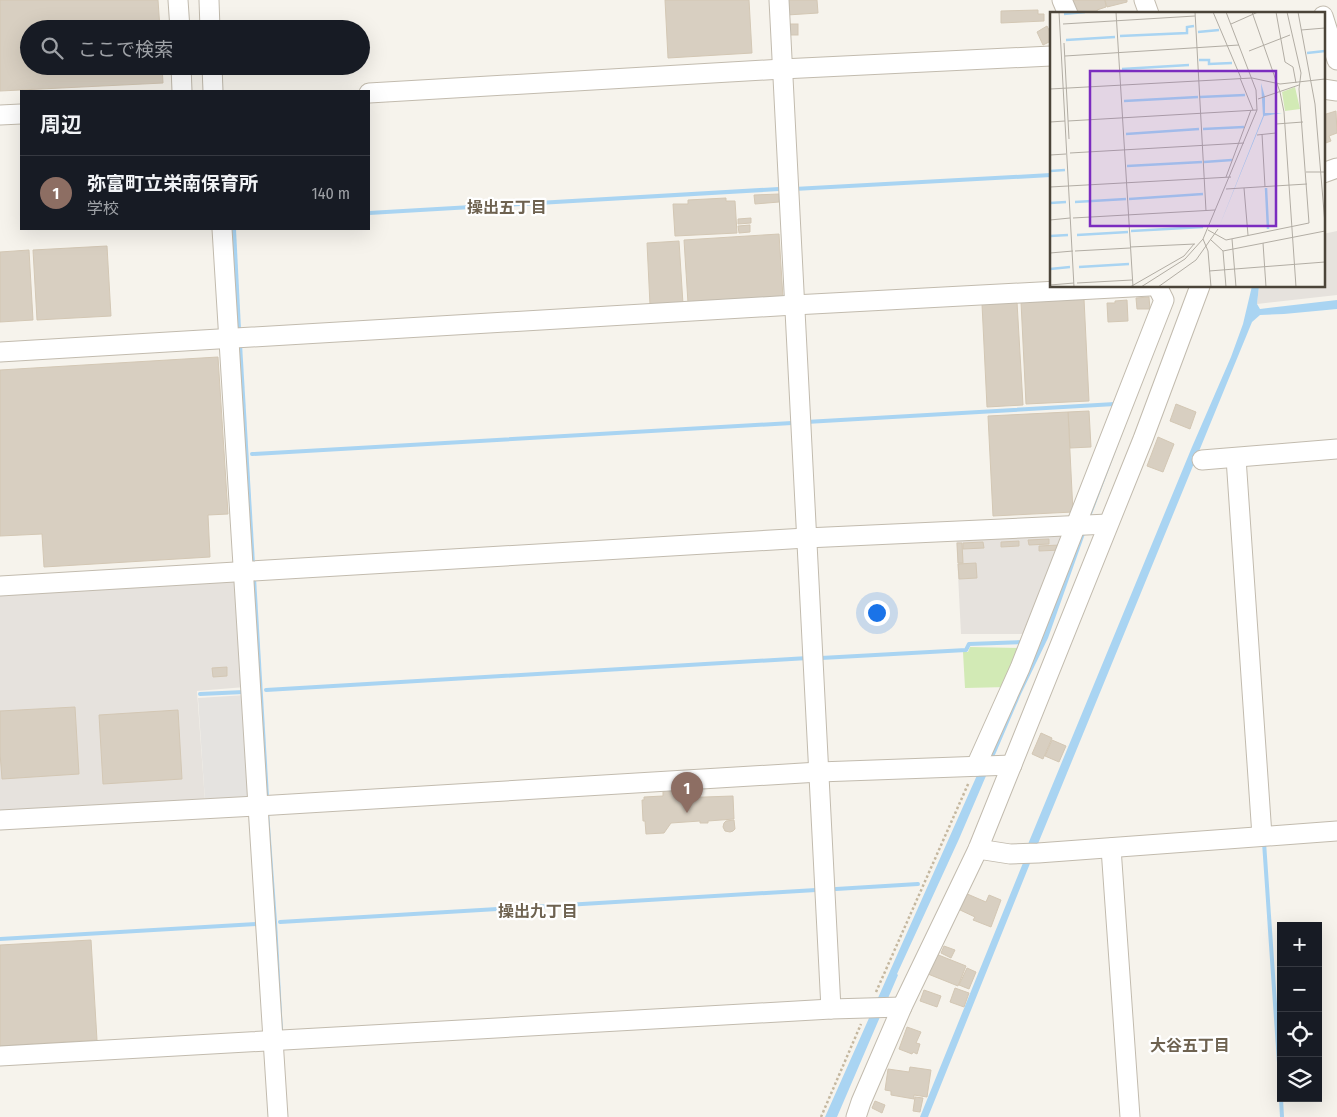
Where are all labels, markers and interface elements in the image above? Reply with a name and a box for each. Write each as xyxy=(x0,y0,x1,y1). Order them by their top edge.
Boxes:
inset map xyxy=(1050,12,1324,288)
search box xyxy=(20,20,370,75)
icon: search xyxy=(38,34,66,62)
text: ここで検索 xyxy=(78,38,173,61)
text: 周辺 xyxy=(40,112,82,138)
text: 弥富町立栄南保育所 xyxy=(87,172,258,195)
text: 1 xyxy=(53,184,59,203)
text: 140 m xyxy=(312,184,350,203)
district label: 操出五丁目 xyxy=(467,198,547,217)
text: 学校 xyxy=(87,199,119,218)
your location xyxy=(864,600,890,626)
pin: 1 xyxy=(671,772,703,813)
district label: 操出九丁目 xyxy=(498,902,578,921)
map controls xyxy=(1277,922,1322,1102)
button: + xyxy=(1277,922,1322,967)
button: − xyxy=(1277,967,1322,1012)
button: locate xyxy=(1277,1012,1322,1057)
district label: 大谷五丁目 xyxy=(1150,1036,1230,1055)
button: layers xyxy=(1277,1057,1322,1102)

